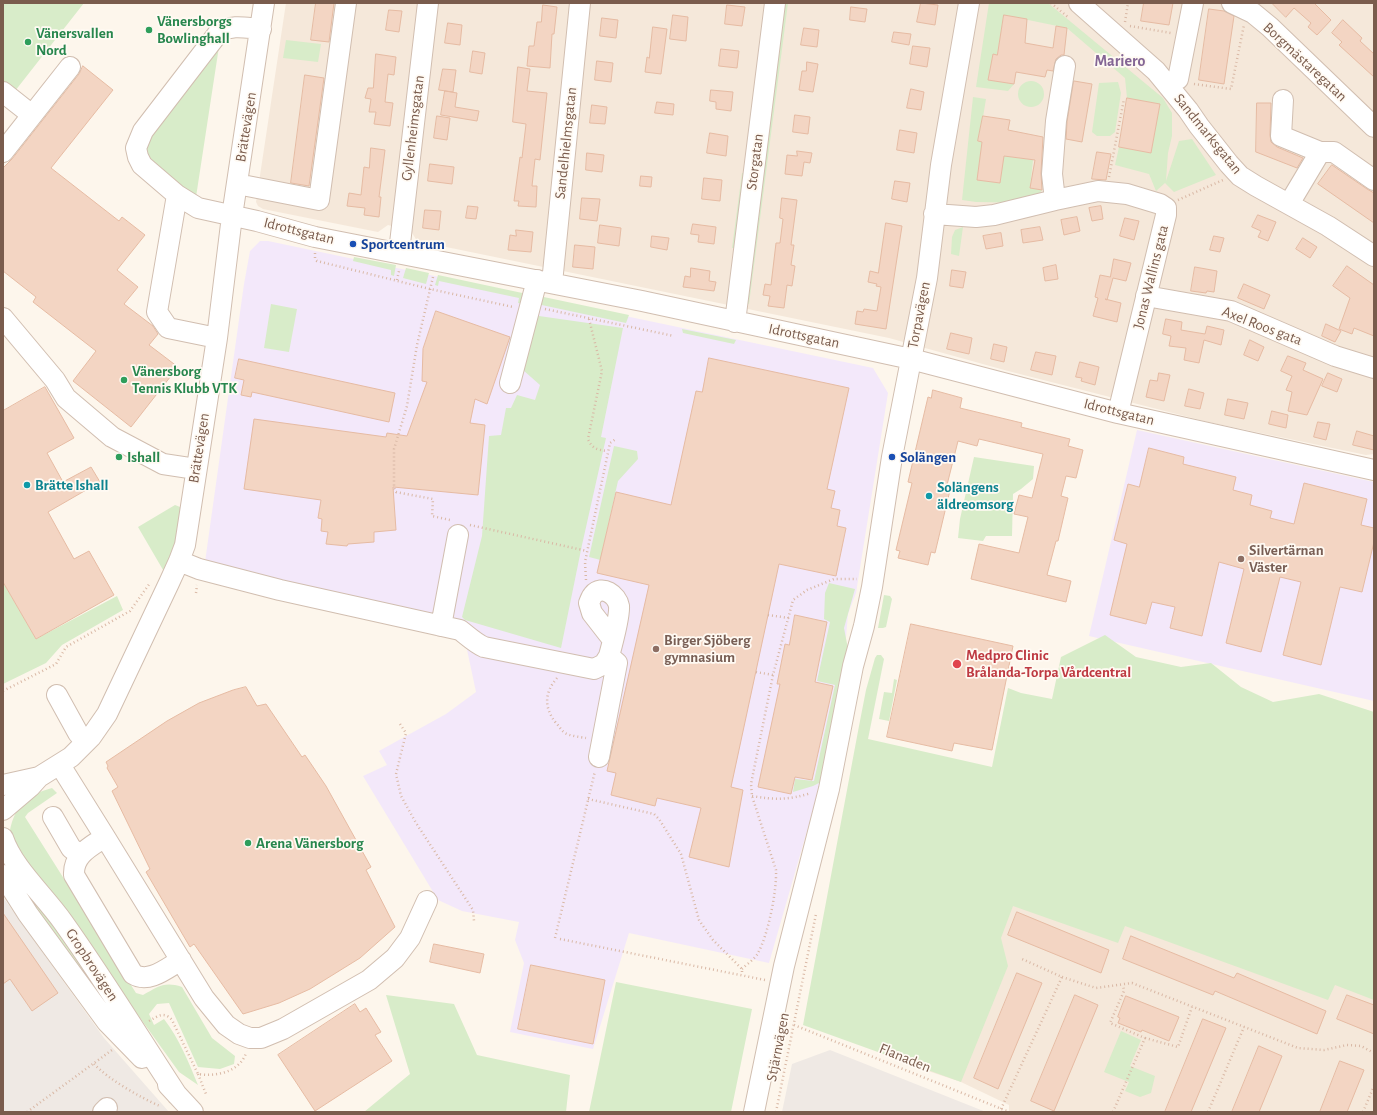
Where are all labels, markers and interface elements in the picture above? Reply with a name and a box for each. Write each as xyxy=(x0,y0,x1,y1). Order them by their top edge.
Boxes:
place label: Vänersborgs Bowlinghall xyxy=(157,12,232,47)
street label: Borgmästaregatan xyxy=(1259,19,1351,105)
place label: Vänersvallen Nord xyxy=(36,24,114,59)
marker: Vänersborgs Bowlinghall xyxy=(144,25,154,35)
marker: Vänersvallen Nord xyxy=(23,37,33,47)
district label: Mariero xyxy=(1095,51,1145,71)
street label: Gyllenheimsgatan xyxy=(398,74,428,182)
street label: Sandelhielmsgatan xyxy=(551,86,581,200)
street label: Sandmarksgatan xyxy=(1170,90,1246,178)
street label: Brättevägen xyxy=(232,91,260,163)
street label: Storgatan xyxy=(743,133,767,191)
street label: Idrottsgatan xyxy=(262,214,336,248)
street label: Jonas Wallins gata xyxy=(1129,223,1173,331)
place label: Sportcentrum xyxy=(361,235,445,253)
marker: Sportcentrum xyxy=(348,239,358,249)
street label: Torpavägen xyxy=(904,280,934,350)
street label: Axel Roos gata xyxy=(1219,302,1305,350)
street label: Idrottsgatan xyxy=(767,320,841,352)
place label: Vänersborg Tennis Klubb VTK xyxy=(132,362,237,397)
marker: Vänersborg Tennis Klubb VTK xyxy=(119,375,129,385)
street label: Idrottsgatan xyxy=(1082,395,1156,429)
street label: Brättevägen xyxy=(185,412,213,484)
place label: Ishall xyxy=(127,448,160,466)
place label: Solängen xyxy=(900,448,956,466)
marker: Ishall xyxy=(114,452,124,462)
marker: Solängen xyxy=(887,452,897,462)
place label: Brätte Ishall xyxy=(35,476,108,494)
place label: Solängens äldreomsorg xyxy=(937,478,1014,513)
marker: Brätte Ishall xyxy=(22,480,32,490)
marker: Solängens äldreomsorg xyxy=(924,491,934,501)
place label: Silvertärnan Väster xyxy=(1249,541,1324,576)
marker: Silvertärnan Väster xyxy=(1236,554,1246,564)
place label: Birger Sjöberg gymnasium xyxy=(664,631,750,666)
marker: Birger Sjöberg gymnasium xyxy=(651,644,661,654)
place label: Medpro Clinic Brålanda-Torpa Vårdcentral xyxy=(966,646,1131,681)
marker: Medpro Clinic Brålanda-Torpa Vårdcentral xyxy=(951,658,963,670)
place label: Arena Vänersborg xyxy=(256,834,364,852)
marker: Arena Vänersborg xyxy=(243,838,253,848)
street label: Gropbrovägen xyxy=(62,925,122,1005)
street label: Stjärnvägen xyxy=(762,1011,794,1083)
street label: Flanaden xyxy=(877,1040,933,1076)

